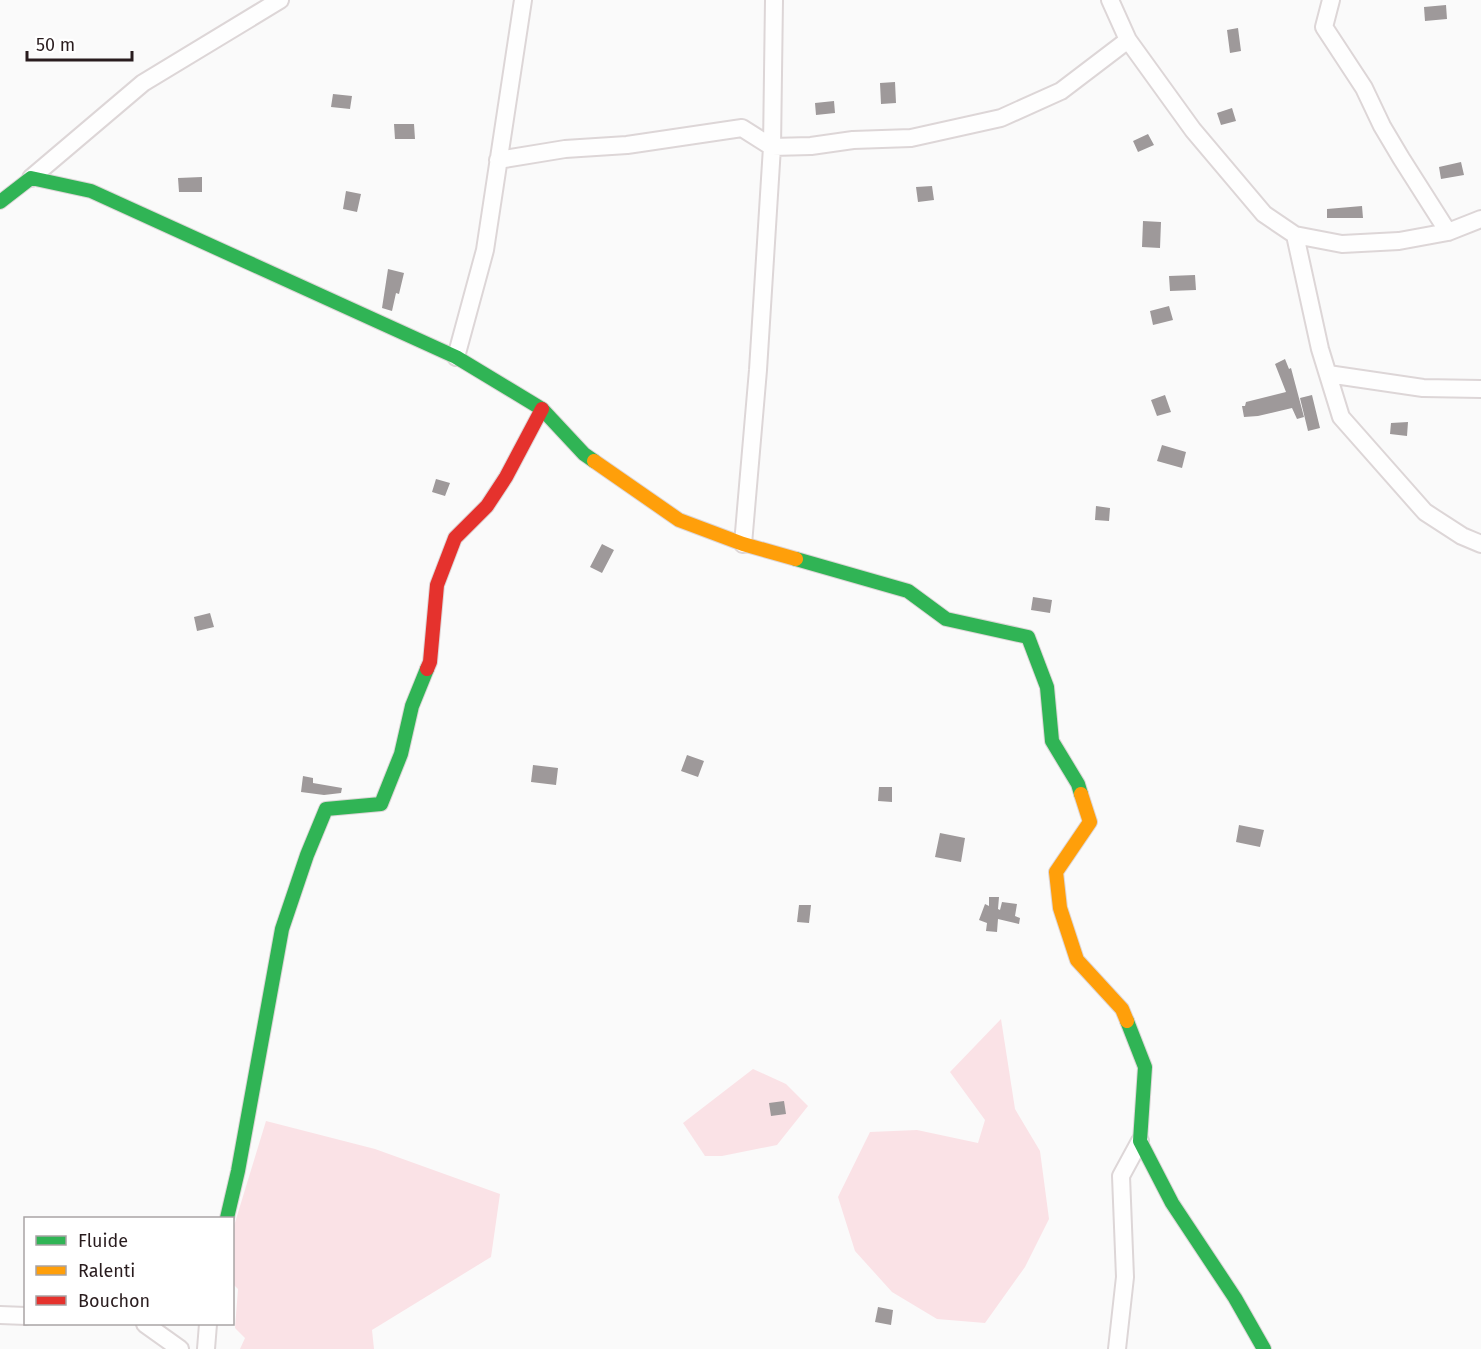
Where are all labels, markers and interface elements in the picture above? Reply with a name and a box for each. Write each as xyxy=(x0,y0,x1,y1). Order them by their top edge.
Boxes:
scale bar xyxy=(27,24,132,62)
text: 50 m xyxy=(36,34,75,56)
legend xyxy=(24,1217,234,1325)
text: Fluide xyxy=(78,1230,128,1252)
text: Ralenti xyxy=(78,1260,135,1282)
text: Bouchon xyxy=(78,1290,150,1312)

